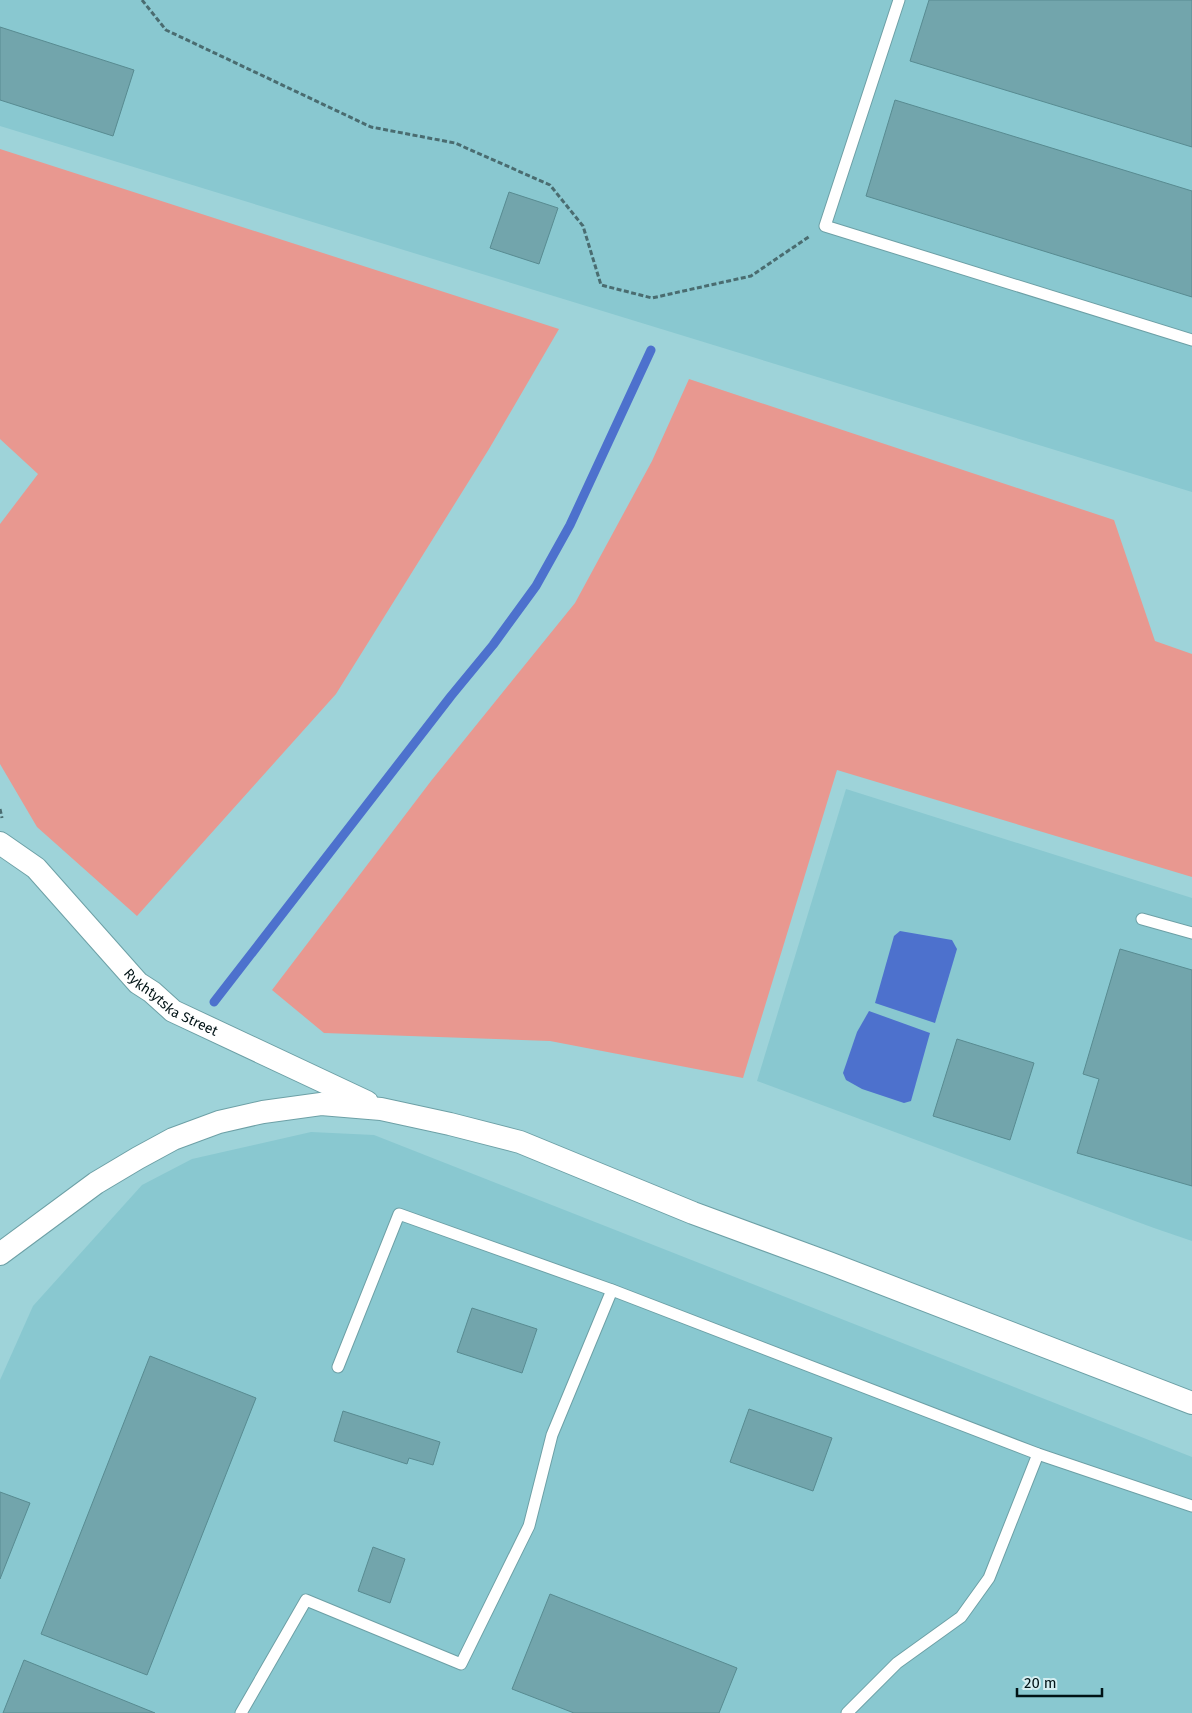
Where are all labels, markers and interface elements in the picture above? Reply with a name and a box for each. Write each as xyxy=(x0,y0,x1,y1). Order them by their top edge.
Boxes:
street label: Rykhtytska Street xyxy=(120,965,222,1040)
scale bar xyxy=(1017,1666,1102,1698)
text: 20 m xyxy=(1024,1674,1057,1692)

